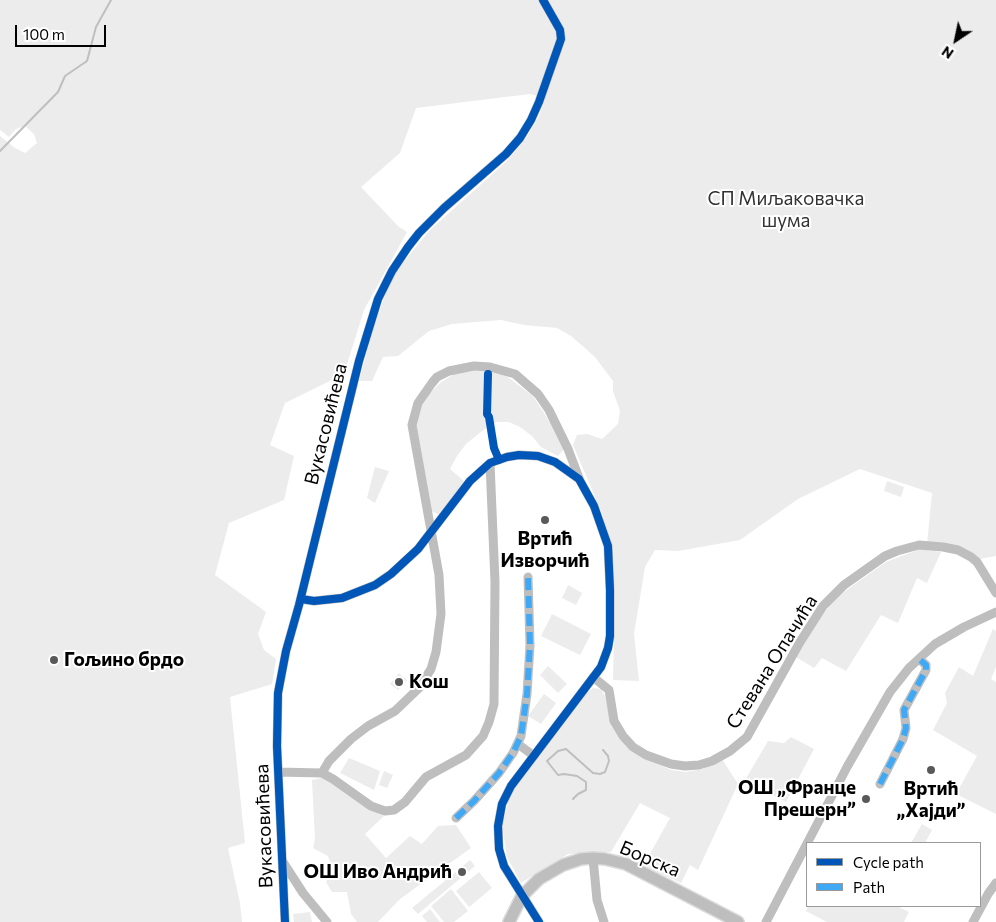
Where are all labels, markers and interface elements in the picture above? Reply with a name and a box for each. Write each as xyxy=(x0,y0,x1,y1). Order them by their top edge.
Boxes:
scale bar xyxy=(18,15,109,47)
north arrow xyxy=(931,15,981,65)
text: 100 m xyxy=(23,25,65,43)
text: N xyxy=(938,43,956,63)
park label: СП Миљаковачка шума xyxy=(708,188,864,232)
street label: Вукасовићева xyxy=(300,361,352,487)
marker: Вртић Изворчић xyxy=(539,514,551,526)
place label: Вртић Изворчић xyxy=(500,528,590,572)
street label: Стевана Опачића xyxy=(722,591,822,733)
place label: Гољино брдо xyxy=(64,649,184,671)
marker: Гољино брдо xyxy=(48,654,60,666)
place label: Кош xyxy=(409,671,449,693)
marker: Кош xyxy=(393,676,405,688)
street label: Вукасовићева xyxy=(250,763,278,889)
marker: Вртић „Хајди” xyxy=(925,764,937,776)
place label: ОШ „Франце Прешерн” xyxy=(738,777,856,821)
place label: Вртић „Хајди” xyxy=(897,778,965,822)
marker: ОШ „Франце Прешерн” xyxy=(860,793,872,805)
street label: Борска xyxy=(616,836,684,882)
legend xyxy=(806,842,981,907)
text: Cycle path xyxy=(853,853,924,871)
place label: ОШ Иво Андрић xyxy=(304,861,452,883)
marker: ОШ Иво Андрић xyxy=(456,866,468,878)
text: Path xyxy=(853,878,885,896)

